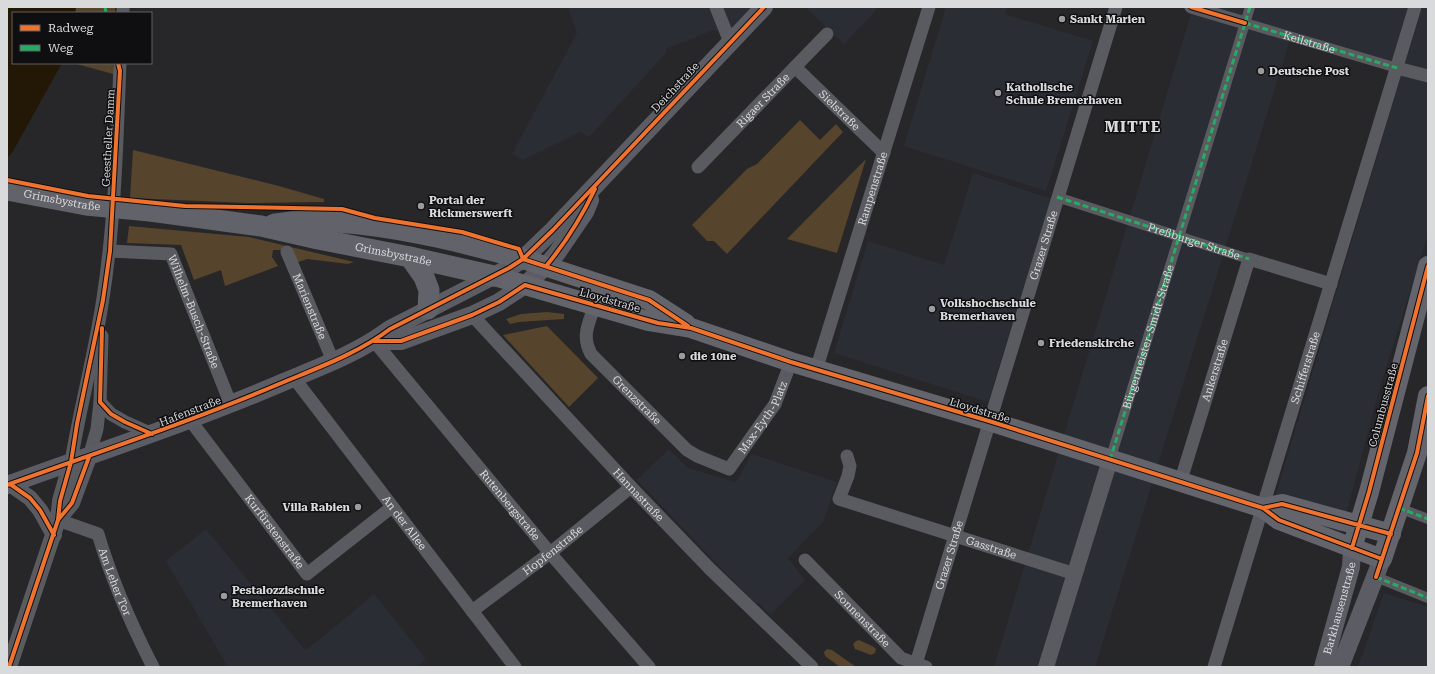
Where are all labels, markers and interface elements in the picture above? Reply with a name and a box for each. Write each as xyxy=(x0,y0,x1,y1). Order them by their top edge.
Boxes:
legend xyxy=(12,12,152,64)
place label: Sankt Marien xyxy=(1070,13,1146,26)
marker: Sankt Marien xyxy=(1057,14,1067,24)
text: Radweg xyxy=(48,21,94,35)
street label: Keilstraße xyxy=(1282,29,1337,56)
text: Weg xyxy=(48,41,73,55)
street label: Deichstraße xyxy=(649,60,702,115)
place label: Deutsche Post xyxy=(1269,65,1350,78)
marker: Deutsche Post xyxy=(1256,66,1266,76)
street label: Rigaer Straße xyxy=(734,71,792,131)
place label: Katholische Schule Bremerhaven xyxy=(1006,81,1123,107)
street label: Sielstraße xyxy=(816,88,863,133)
marker: Katholische Schule Bremerhaven xyxy=(993,88,1003,98)
street label: Geestheller Damm xyxy=(99,89,118,187)
district label: MITTE xyxy=(1105,118,1161,136)
street label: Rampenstraße xyxy=(855,150,891,227)
street label: Grimsbystraße xyxy=(22,187,101,213)
place label: Portal der Rickmerswerft xyxy=(429,194,513,220)
marker: Portal der Rickmerswerft xyxy=(416,201,426,211)
street label: Grazer Straße xyxy=(1027,209,1061,282)
street label: Preßburger Straße xyxy=(1146,221,1242,263)
street label: Grimsbystraße xyxy=(354,240,433,269)
street label: Wilhelm-Busch-Straße xyxy=(165,253,222,370)
street label: Bürgermeister-Smidt-Straße xyxy=(1120,263,1177,411)
street label: Marienstraße xyxy=(290,272,329,341)
street label: Lloydstraße xyxy=(578,286,642,315)
place label: Volkshochschule Bremerhaven xyxy=(940,297,1036,323)
marker: Volkshochschule Bremerhaven xyxy=(927,304,937,314)
street label: Schifferstraße xyxy=(1289,330,1323,405)
place label: Friedenskirche xyxy=(1049,337,1135,350)
marker: Friedenskirche xyxy=(1036,338,1046,348)
street label: Ankerstraße xyxy=(1200,338,1231,403)
place label: die 10ne xyxy=(690,350,737,363)
marker: die 10ne xyxy=(677,351,687,361)
street label: Columbusstraße xyxy=(1366,362,1401,449)
street label: Grenzstraße xyxy=(609,373,664,428)
street label: Max-Eyth-Platz xyxy=(736,380,790,456)
street label: Hafenstraße xyxy=(158,394,223,429)
street label: Lloydstraße xyxy=(948,395,1012,426)
street label: Hannastraße xyxy=(610,466,666,524)
street label: Rutenbergstraße xyxy=(477,467,543,543)
street label: Kurfürstenstraße xyxy=(242,492,307,571)
street label: An der Allee xyxy=(379,493,429,553)
place label: Villa Rabien xyxy=(282,501,351,514)
marker: Villa Rabien xyxy=(353,502,363,512)
street label: Grazer Straße xyxy=(933,519,966,591)
street label: Hopfenstraße xyxy=(520,523,586,578)
street label: Gasstraße xyxy=(964,534,1018,562)
street label: Am Leher Tor xyxy=(96,546,134,618)
street label: Barkhausenstraße xyxy=(1321,562,1358,656)
place label: Pestalozzischule Bremerhaven xyxy=(232,584,325,610)
street label: Sonnenstraße xyxy=(832,588,892,650)
marker: Pestalozzischule Bremerhaven xyxy=(219,591,229,601)

